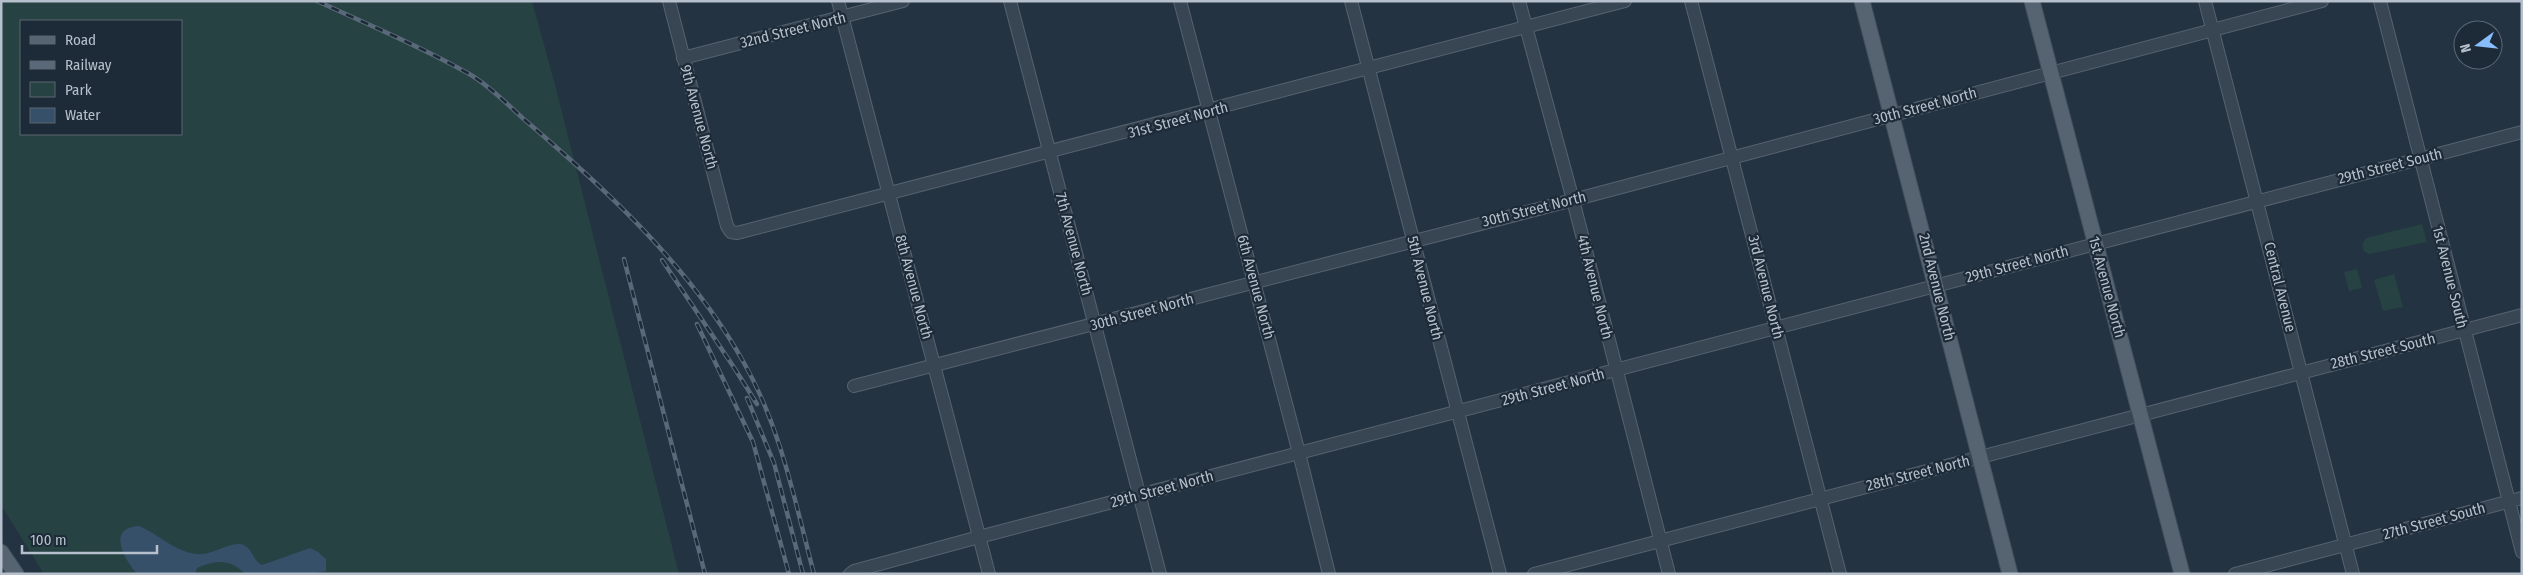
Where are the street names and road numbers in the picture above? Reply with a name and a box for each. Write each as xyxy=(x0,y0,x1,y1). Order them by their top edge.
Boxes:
street label: 32nd Street North xyxy=(738,8,848,52)
street label: 9th Avenue North xyxy=(676,63,722,171)
street label: 30th Street North xyxy=(1871,84,1979,128)
street label: 31st Street North xyxy=(1126,98,1230,142)
street label: 29th Street South xyxy=(2336,144,2444,188)
street label: 30th Street North xyxy=(1480,187,1588,231)
street label: 7th Avenue North xyxy=(1052,190,1096,298)
street label: 1st Avenue South xyxy=(2429,224,2471,330)
street label: 2nd Avenue North xyxy=(1915,232,1959,342)
street label: 8th Avenue North xyxy=(891,233,937,341)
street label: 6th Avenue North xyxy=(1233,233,1279,341)
street label: 4th Avenue North xyxy=(1573,233,1617,341)
street label: 3rd Avenue North xyxy=(1744,233,1788,341)
street label: 5th Avenue North xyxy=(1403,234,1447,342)
street label: 1st Avenue North xyxy=(2085,234,2129,340)
street label: Central Avenue xyxy=(2260,240,2300,334)
street label: 29th Street North xyxy=(1964,242,2070,286)
street label: 30th Street North xyxy=(1088,290,1196,334)
street label: 28th Street South xyxy=(2329,329,2437,373)
street label: 29th Street North xyxy=(1500,365,1606,409)
street label: 28th Street North xyxy=(1864,451,1972,495)
street label: 29th Street North xyxy=(1109,467,1215,511)
street label: 27th Street South xyxy=(2381,499,2487,543)

